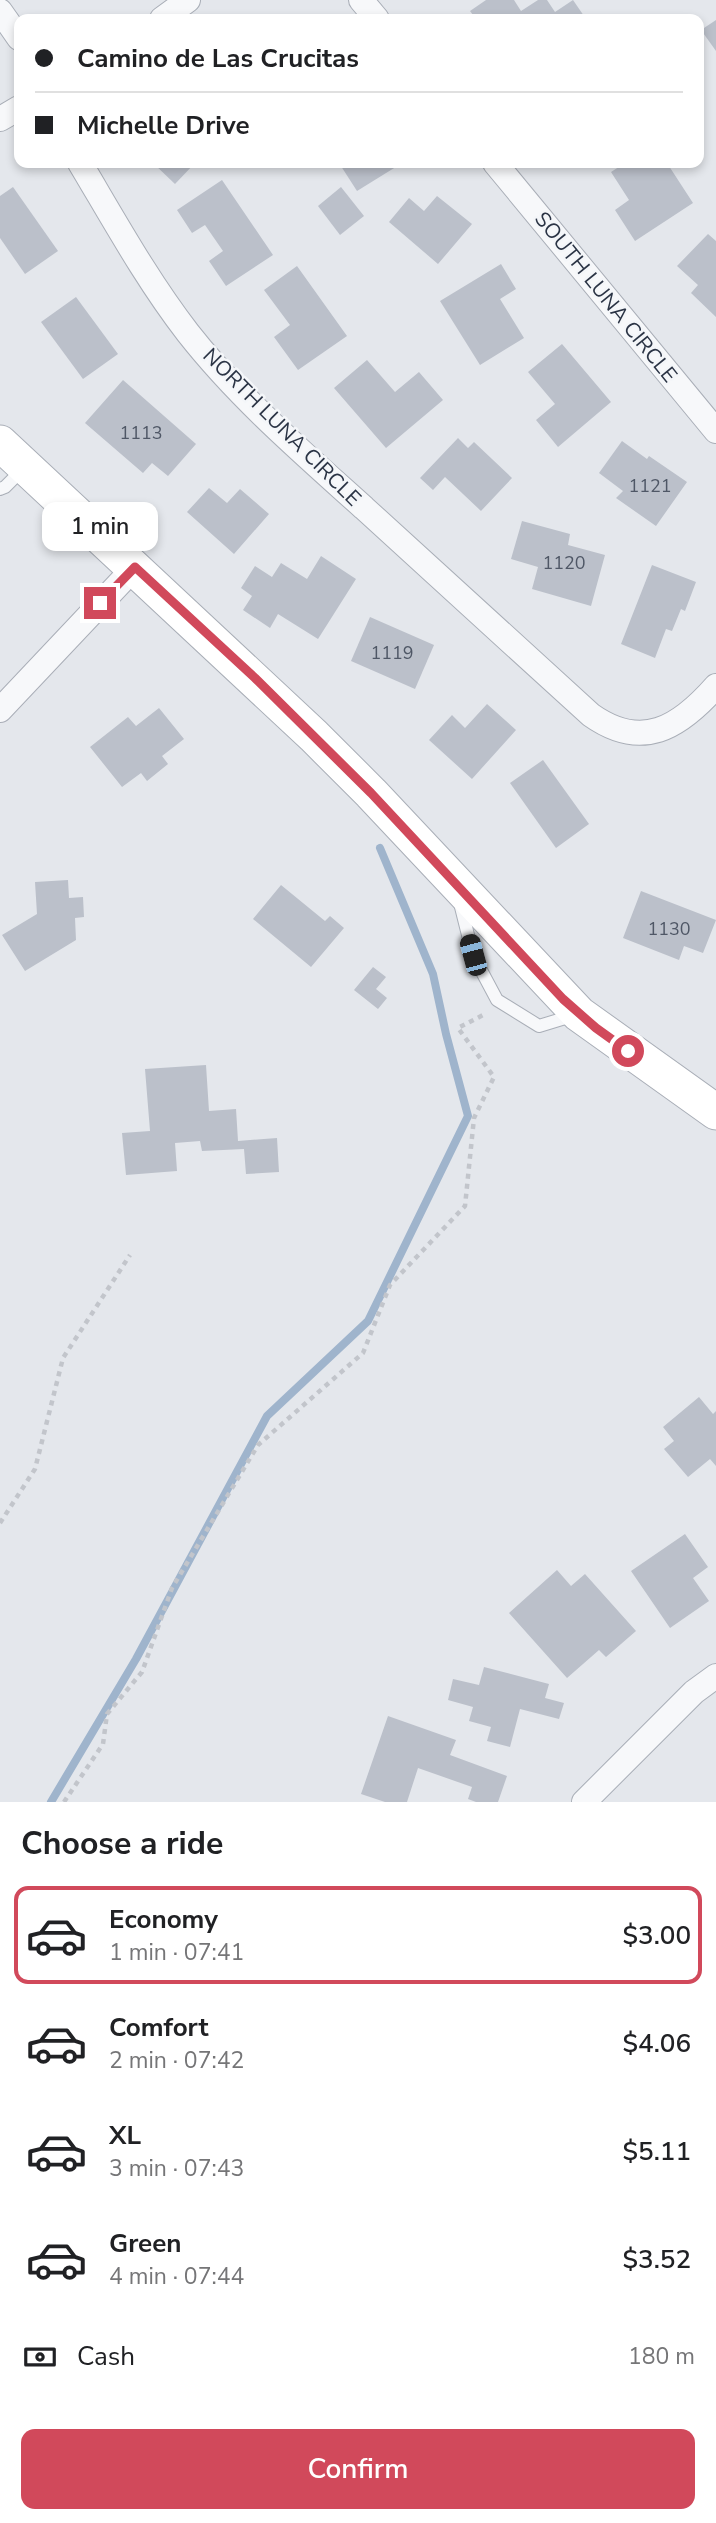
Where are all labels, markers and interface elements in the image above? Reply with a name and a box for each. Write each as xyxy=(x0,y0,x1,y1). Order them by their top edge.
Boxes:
text: Camino de Las Crucitas xyxy=(77,41,359,76)
text: Michelle Drive xyxy=(77,108,250,143)
street label: SOUTH LUNA CIRCLE xyxy=(528,206,684,388)
street label: NORTH LUNA CIRCLE xyxy=(197,342,367,512)
house number: 1113 xyxy=(119,421,163,445)
house number: 1121 xyxy=(628,474,672,498)
callout: 1 min xyxy=(42,502,158,550)
text: 1 min xyxy=(71,511,129,542)
house number: 1120 xyxy=(542,551,586,575)
route end xyxy=(84,587,116,619)
house number: 1119 xyxy=(370,641,414,665)
house number: 1130 xyxy=(647,917,691,941)
car xyxy=(458,932,489,978)
route start xyxy=(612,1035,644,1067)
text: Choose a ride xyxy=(21,1822,223,1865)
text: Economy xyxy=(109,1902,218,1937)
icon: car xyxy=(25,1904,88,1967)
text: $3.00 xyxy=(622,1918,691,1953)
text: 1 min · 07:41 xyxy=(109,1937,244,1968)
text: Comfort xyxy=(109,2010,209,2045)
icon: car xyxy=(25,2012,88,2075)
text: $4.06 xyxy=(622,2026,691,2061)
text: 2 min · 07:42 xyxy=(109,2045,244,2076)
text: XL xyxy=(109,2118,141,2153)
icon: car xyxy=(25,2120,88,2183)
text: $5.11 xyxy=(622,2134,691,2169)
text: 3 min · 07:43 xyxy=(109,2153,244,2184)
text: Green xyxy=(109,2226,182,2261)
icon: car xyxy=(25,2228,88,2291)
text: $3.52 xyxy=(622,2242,691,2277)
text: 4 min · 07:44 xyxy=(109,2261,244,2292)
icon: cash xyxy=(21,2338,59,2376)
text: Cash xyxy=(77,2339,135,2374)
text: 180 m xyxy=(628,2341,695,2372)
button: Confirm xyxy=(21,2429,695,2509)

